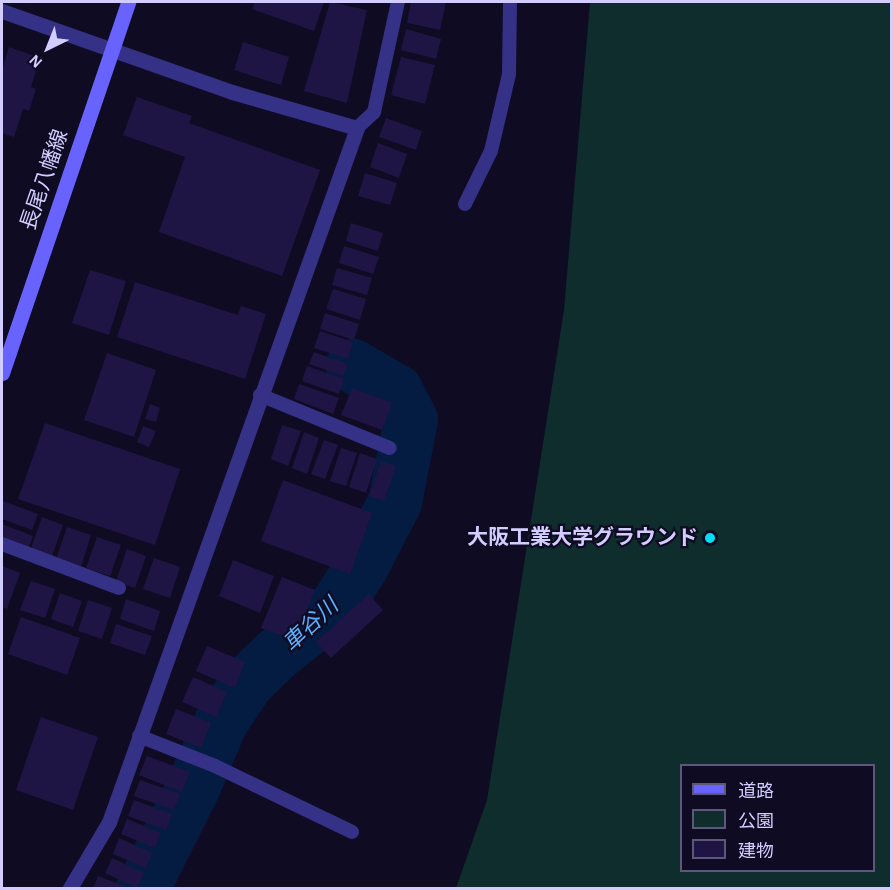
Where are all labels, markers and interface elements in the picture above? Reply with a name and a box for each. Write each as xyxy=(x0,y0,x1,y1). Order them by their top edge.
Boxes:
north arrow xyxy=(18,18,78,78)
text: N xyxy=(26,52,45,71)
street label: 長尾八幡線 xyxy=(16,126,74,234)
place label: 大阪工業大学グラウンド xyxy=(467,525,698,551)
marker: 大阪工業大学グラウンド xyxy=(703,531,717,545)
water label: 車谷川 xyxy=(278,593,344,657)
legend xyxy=(680,764,875,872)
text: 道路 xyxy=(738,783,774,801)
text: 公園 xyxy=(738,813,774,831)
text: 建物 xyxy=(738,843,774,861)

